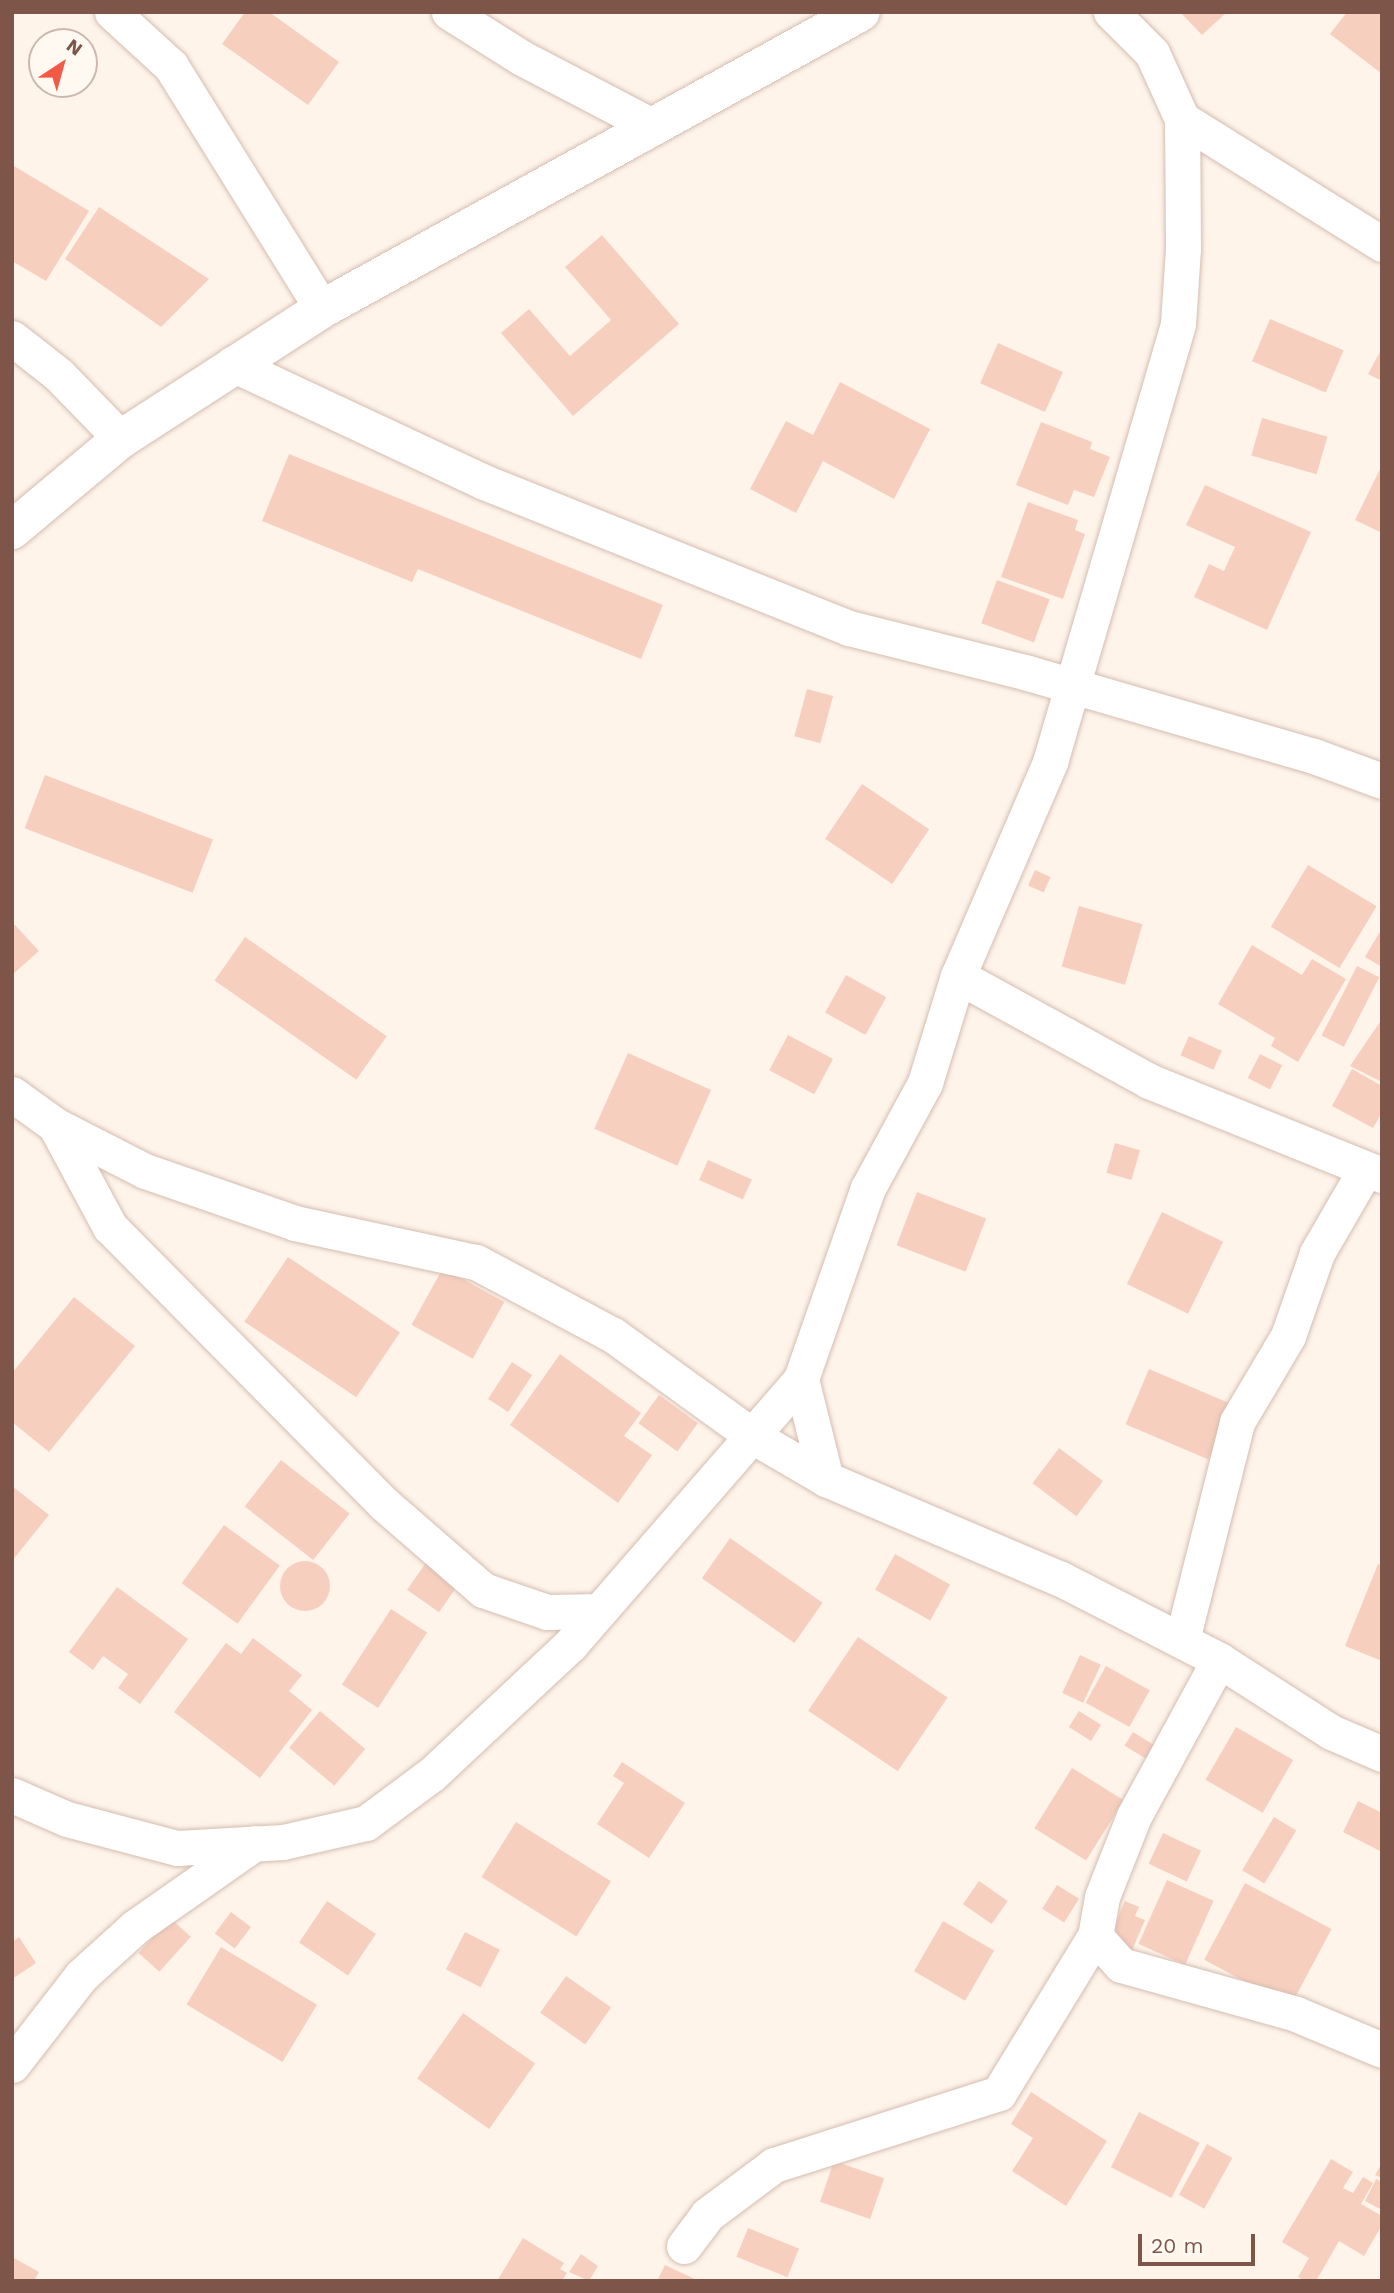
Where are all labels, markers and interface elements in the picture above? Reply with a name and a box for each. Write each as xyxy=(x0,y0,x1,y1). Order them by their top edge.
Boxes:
north arrow xyxy=(28,28,98,98)
text: N xyxy=(62,34,87,61)
scale bar xyxy=(1142,2220,1259,2264)
text: 20 m xyxy=(1151,2233,1203,2258)

